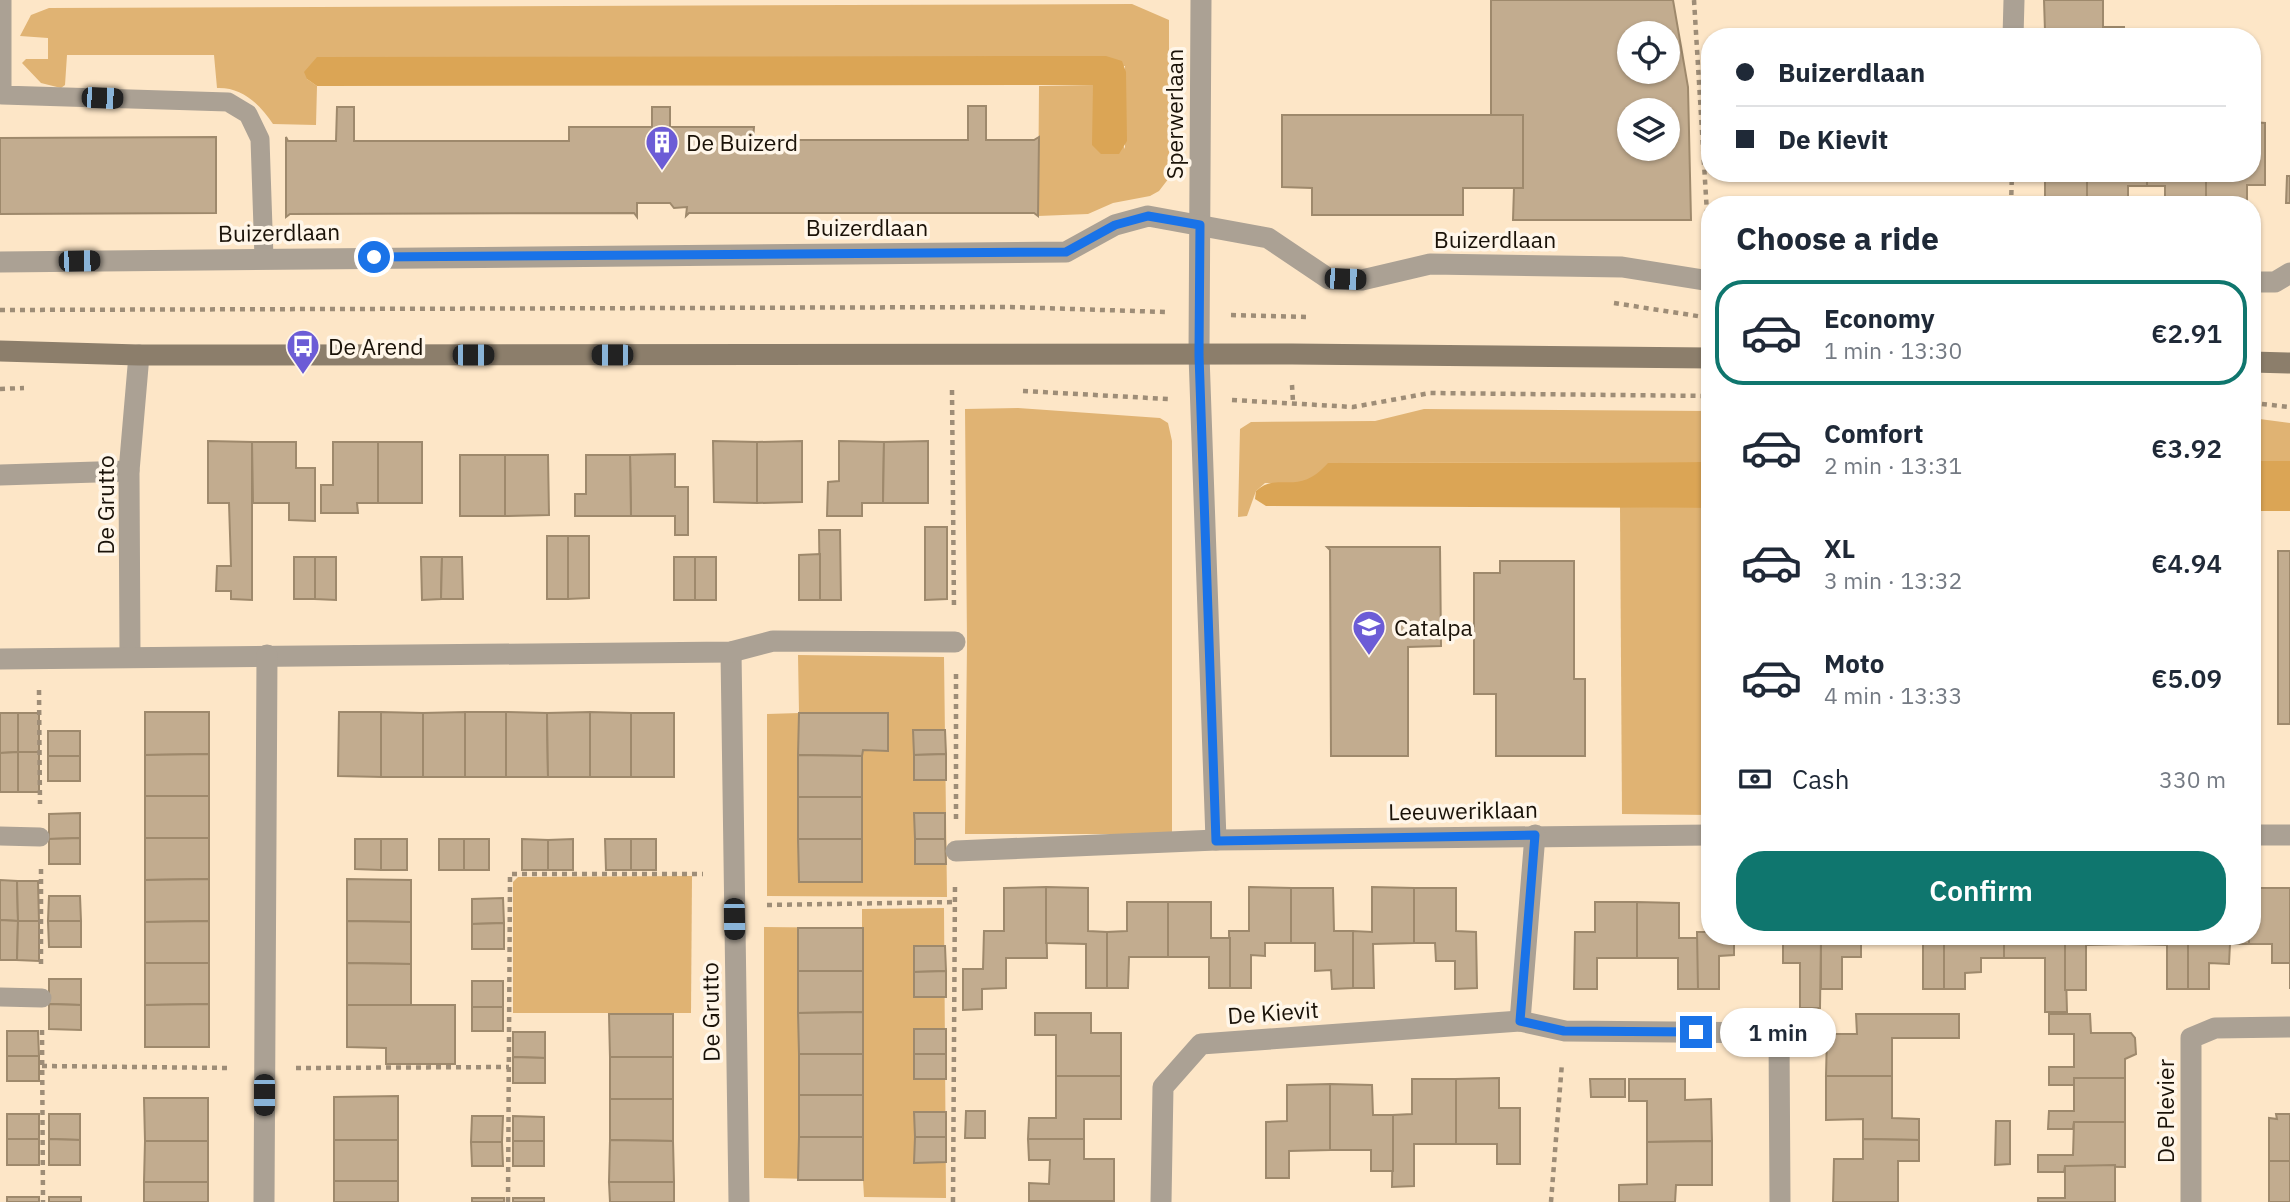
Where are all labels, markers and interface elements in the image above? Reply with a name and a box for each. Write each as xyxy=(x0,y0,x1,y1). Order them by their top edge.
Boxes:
map controls xyxy=(1617,21,1680,161)
button: locate xyxy=(1617,21,1680,84)
street label: Sperwerlaan xyxy=(1159,49,1189,179)
text: Buizerdlaan xyxy=(1778,55,1925,89)
car xyxy=(81,87,124,109)
button: layers xyxy=(1617,98,1680,161)
text: De Kievit xyxy=(1778,122,1888,156)
building icon: De Buizerd xyxy=(643,123,681,172)
place label: De Buizerd xyxy=(686,127,798,157)
street label: Buizerdlaan xyxy=(806,212,928,242)
street label: Buizerdlaan xyxy=(218,216,340,248)
text: Choose a ride xyxy=(1736,217,1939,259)
street label: Buizerdlaan xyxy=(1434,224,1556,254)
route start xyxy=(358,241,390,273)
car xyxy=(58,250,101,272)
car xyxy=(1324,268,1367,290)
icon: car xyxy=(1740,301,1803,364)
text: Economy xyxy=(1824,301,1935,335)
text: €2.91 xyxy=(2151,316,2222,350)
bus stop icon: De Arend xyxy=(284,327,322,376)
place label: De Arend xyxy=(328,331,424,361)
text: 1 min · 13:30 xyxy=(1824,335,1962,365)
car xyxy=(453,345,495,366)
car xyxy=(592,345,634,366)
icon: car xyxy=(1740,416,1803,479)
text: Comfort xyxy=(1824,416,1923,450)
text: €3.92 xyxy=(2151,431,2222,465)
text: 2 min · 13:31 xyxy=(1824,450,1962,480)
street label: De Grutto xyxy=(90,455,120,555)
icon: car xyxy=(1740,531,1803,594)
text: XL xyxy=(1824,531,1855,565)
text: €4.94 xyxy=(2151,546,2222,580)
text: 3 min · 13:32 xyxy=(1824,565,1962,595)
school or university icon: Catalpa xyxy=(1350,608,1388,657)
place label: Catalpa xyxy=(1394,612,1473,642)
icon: car xyxy=(1740,646,1803,709)
text: Moto xyxy=(1824,646,1884,680)
text: €5.09 xyxy=(2151,661,2222,695)
text: 4 min · 13:33 xyxy=(1824,680,1962,710)
icon: cash xyxy=(1736,760,1774,798)
text: Cash xyxy=(1792,762,1849,796)
text: 330 m xyxy=(2159,764,2226,794)
street label: Leeuweriklaan xyxy=(1388,794,1538,826)
button: Confirm xyxy=(1736,851,2226,931)
car xyxy=(724,898,745,940)
street label: De Grutto xyxy=(694,962,726,1062)
street label: De Kievit xyxy=(1226,994,1320,1030)
callout: 1 min xyxy=(1720,1007,1836,1056)
route end xyxy=(1680,1016,1712,1048)
text: 1 min xyxy=(1748,1017,1808,1047)
street label: De Plevier xyxy=(2150,1058,2180,1163)
car xyxy=(254,1074,275,1116)

